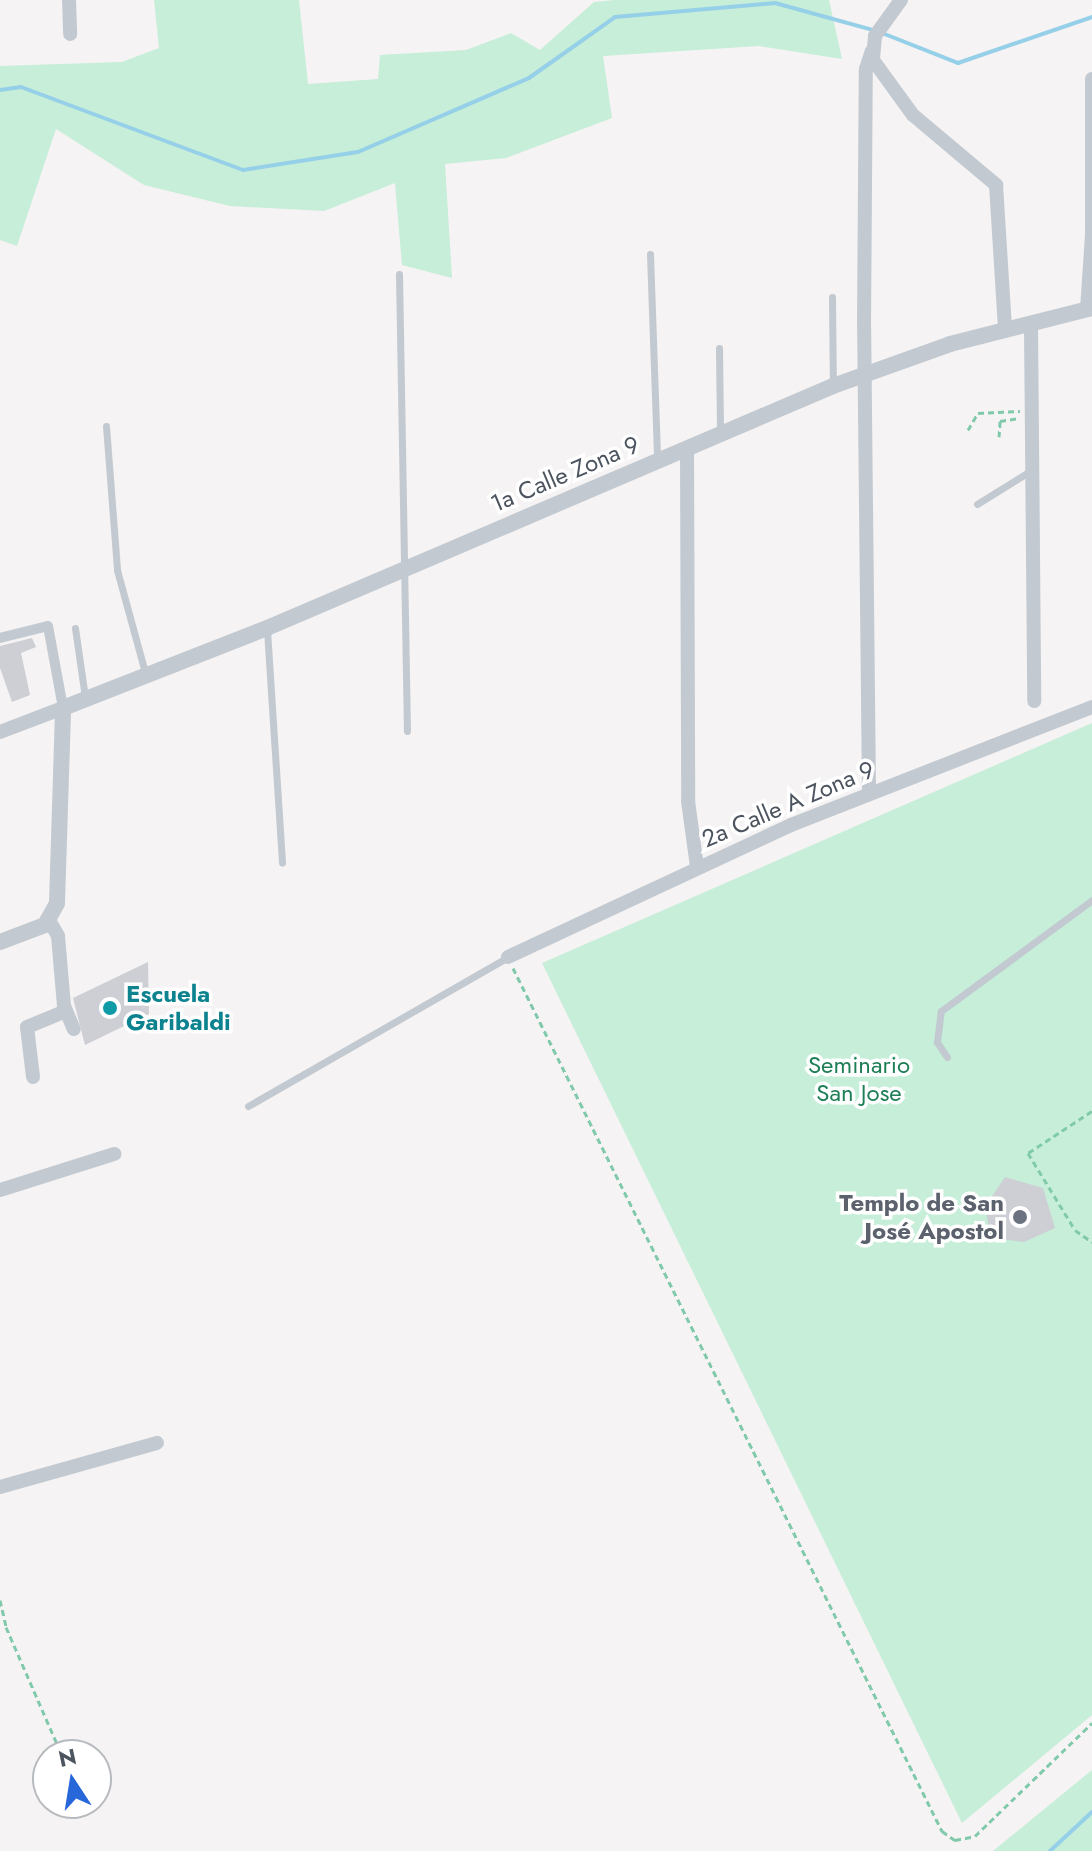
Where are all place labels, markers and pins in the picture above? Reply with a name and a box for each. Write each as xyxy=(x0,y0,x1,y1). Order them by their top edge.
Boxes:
place label: Escuela Garibaldi xyxy=(126,980,231,1036)
marker: Escuela Garibaldi xyxy=(101,999,119,1017)
place label: Templo de San José Apostol xyxy=(839,1189,1004,1245)
marker: Templo de San José Apostol xyxy=(1011,1208,1029,1226)

